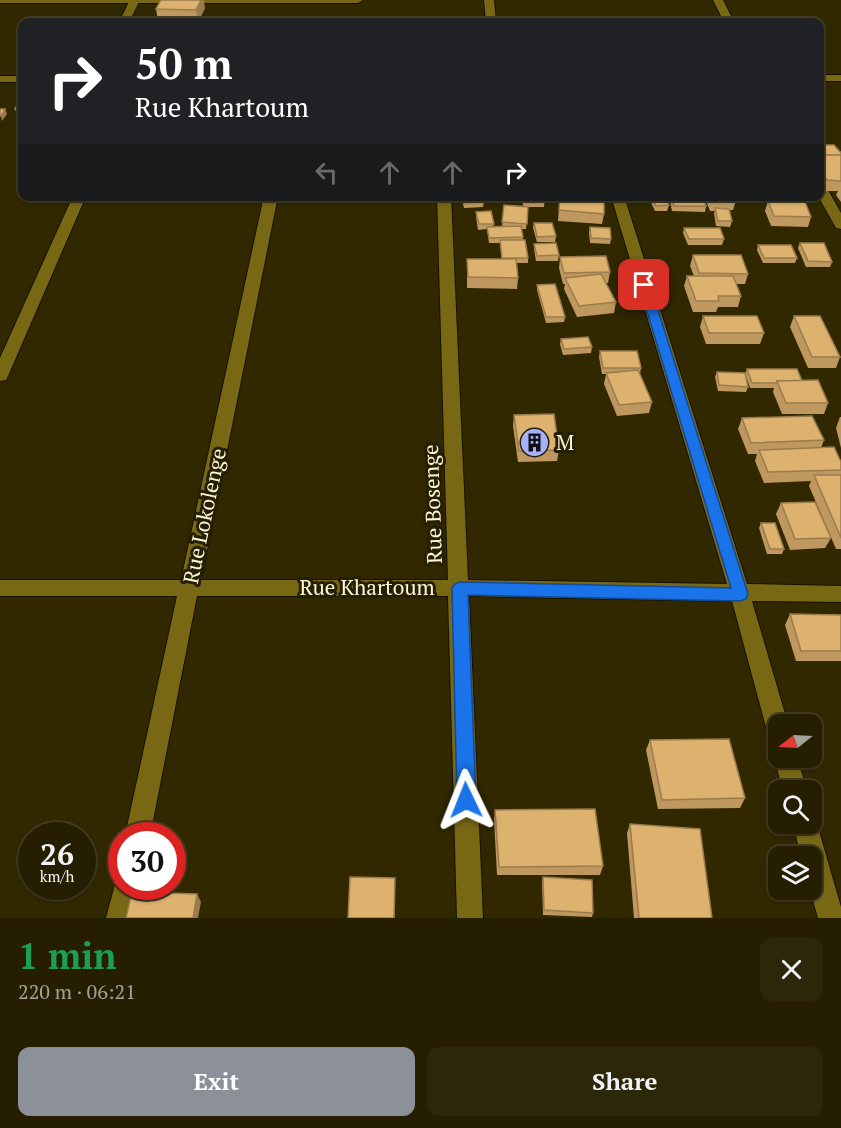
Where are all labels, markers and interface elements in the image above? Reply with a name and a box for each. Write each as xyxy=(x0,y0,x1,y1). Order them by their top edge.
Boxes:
text: 50 m xyxy=(135,35,233,91)
icon: right xyxy=(36,42,114,120)
text: Rue Khartoum xyxy=(135,89,309,125)
icon: left xyxy=(310,156,343,189)
icon: ahead xyxy=(373,156,406,189)
icon: ahead xyxy=(436,156,469,189)
icon: right xyxy=(499,156,532,189)
pin xyxy=(618,259,669,310)
icon: arrive xyxy=(627,268,660,301)
building icon: M xyxy=(519,427,551,459)
place label: M xyxy=(556,428,574,456)
street label: Rue Bosenge xyxy=(416,444,448,564)
street label: Rue Lokolenge xyxy=(176,446,232,586)
street label: Rue Khartoum xyxy=(299,573,435,601)
north arrow xyxy=(768,714,822,768)
map controls xyxy=(768,714,822,900)
position arrow xyxy=(434,768,498,832)
button: search xyxy=(768,780,822,834)
speed limit sign: 30 xyxy=(108,822,186,900)
text: 26 xyxy=(40,834,74,874)
button: layers xyxy=(768,846,822,900)
text: km/h xyxy=(40,866,74,886)
text: 1 min xyxy=(18,932,116,979)
button: close xyxy=(760,938,823,1001)
text: 220 m · 06:21 xyxy=(18,978,136,1005)
button: Exit xyxy=(18,1047,415,1116)
button: Share xyxy=(427,1047,823,1116)

